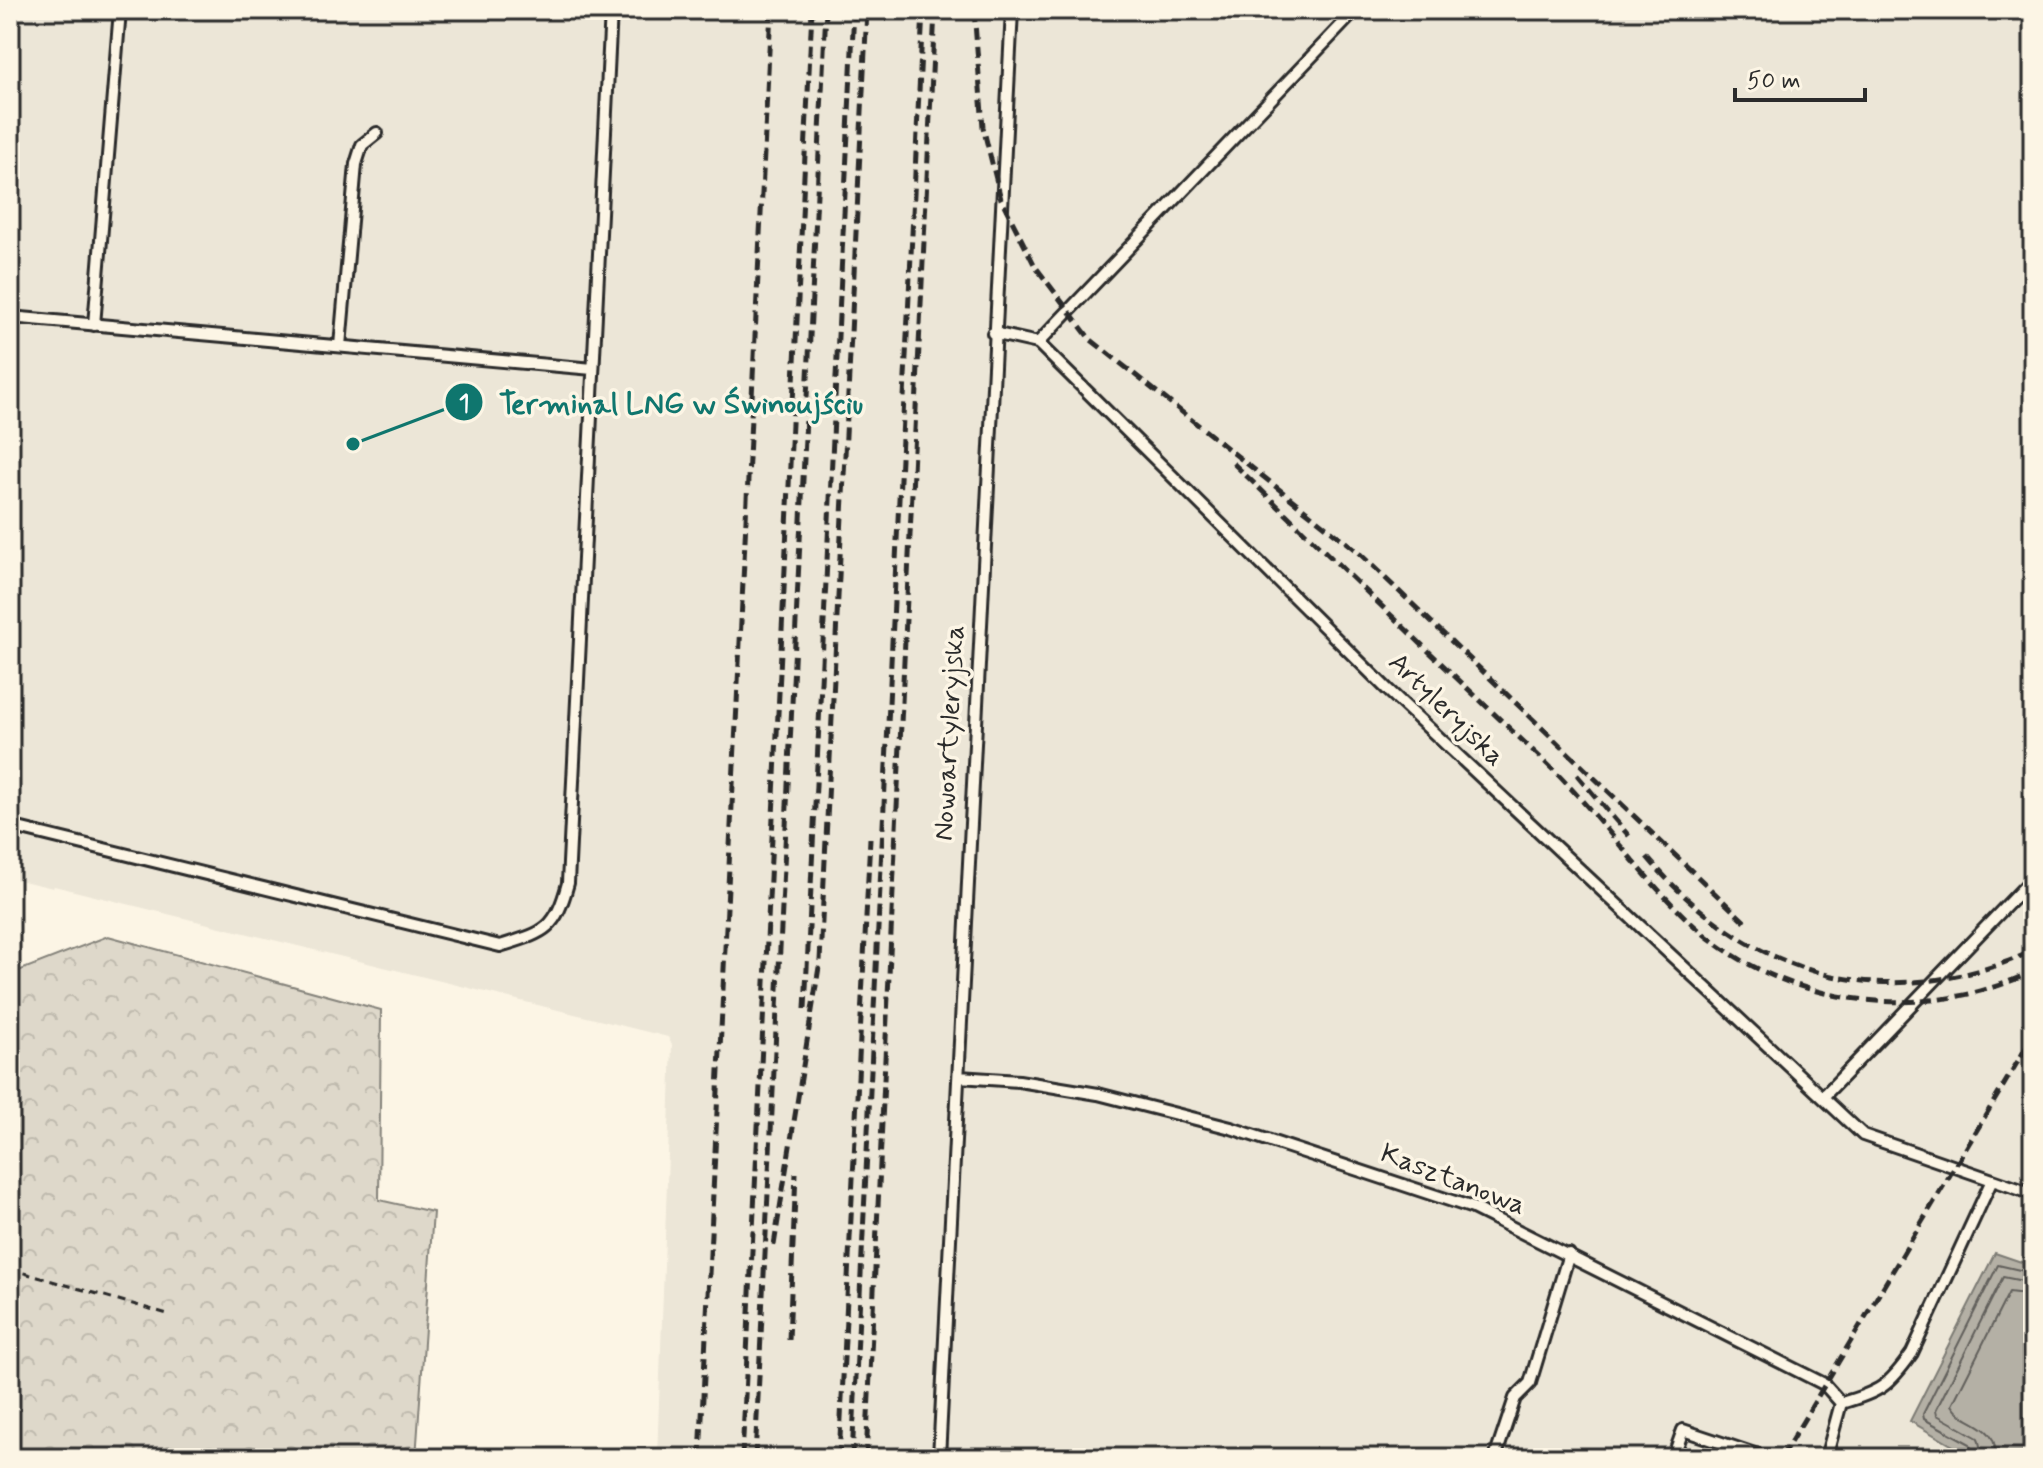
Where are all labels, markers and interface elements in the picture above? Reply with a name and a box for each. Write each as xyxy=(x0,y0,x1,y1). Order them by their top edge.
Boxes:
scale bar xyxy=(1735,52,1865,102)
text: 50 m xyxy=(1747,66,1801,97)
callout: Terminal LNG w Świnoujściu xyxy=(444,375,879,429)
text: Terminal LNG w Świnoujściu xyxy=(499,385,863,425)
text: 1 xyxy=(459,389,469,420)
street label: Nowoartyleryjska xyxy=(926,624,974,842)
street label: Artyleryjska xyxy=(1380,645,1512,775)
street label: Kasztanowa xyxy=(1375,1135,1531,1225)

